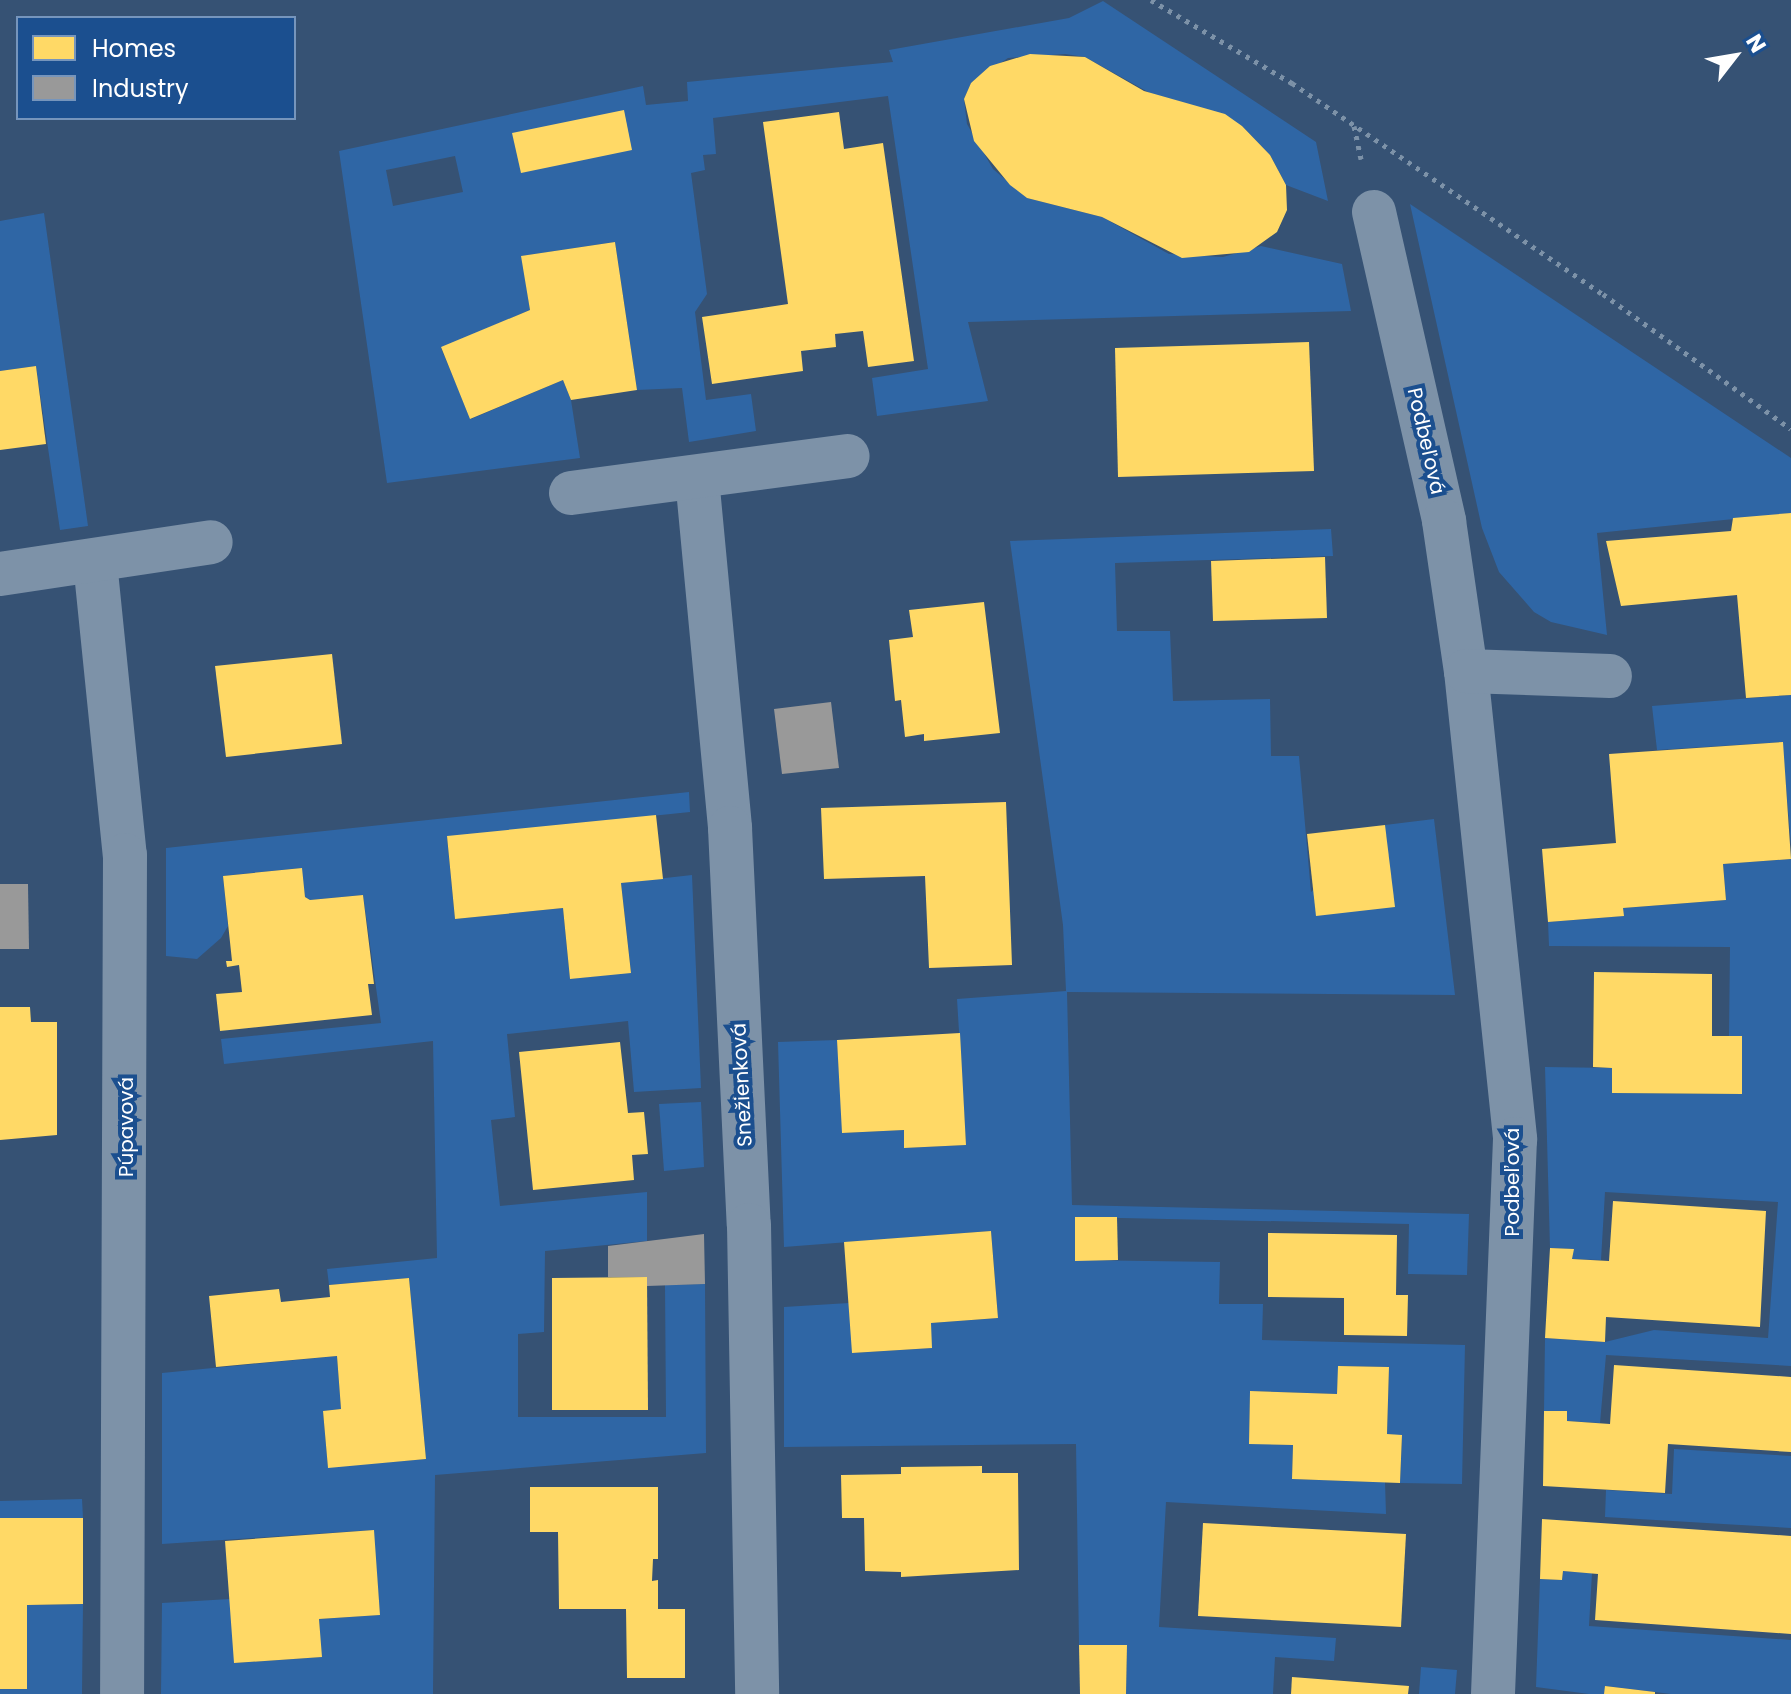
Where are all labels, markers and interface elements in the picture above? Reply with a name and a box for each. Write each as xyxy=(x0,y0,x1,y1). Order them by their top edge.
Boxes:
legend xyxy=(16,16,296,120)
north arrow xyxy=(1695,16,1775,96)
text: N xyxy=(1738,28,1774,58)
text: Homes xyxy=(92,32,176,65)
text: Industry xyxy=(92,72,189,105)
street label: Podbeľová xyxy=(1402,385,1450,497)
street label: Snežienková xyxy=(727,1022,757,1148)
street label: Púpavová xyxy=(114,1077,138,1177)
street label: Podbeľová xyxy=(1500,1128,1524,1236)

